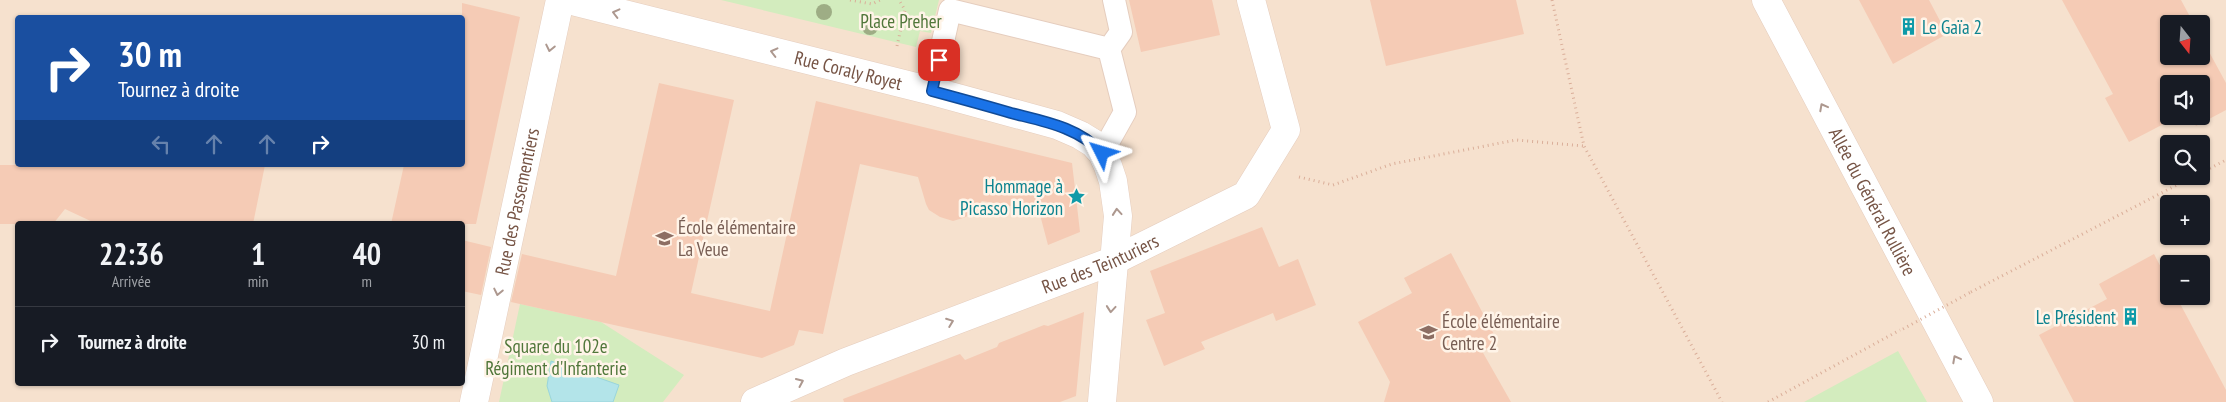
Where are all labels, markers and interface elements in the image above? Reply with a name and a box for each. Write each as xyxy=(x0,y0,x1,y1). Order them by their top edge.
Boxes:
one-way arrow xyxy=(613,8,621,18)
park label: Place Preher xyxy=(860,9,943,33)
place label: Le Gaïa 2 xyxy=(1922,15,1982,39)
north arrow xyxy=(2160,15,2210,65)
map controls xyxy=(2160,15,2210,305)
building icon: Le Gaïa 2 xyxy=(1898,17,1918,37)
text: 30 m xyxy=(118,31,182,77)
icon: right xyxy=(35,35,100,100)
pin xyxy=(918,39,960,81)
one-way arrow xyxy=(545,43,556,52)
street label: Rue Coraly Royet xyxy=(792,45,905,95)
icon: arrive xyxy=(925,46,953,74)
one-way arrow xyxy=(769,47,778,58)
text: Tournez à droite xyxy=(118,75,240,103)
button: sound xyxy=(2160,75,2210,125)
one-way arrow xyxy=(1819,103,1829,112)
street label: Allée du Général Rullière xyxy=(1824,123,1922,280)
street label: Rue des Passementiers xyxy=(489,126,544,277)
position arrow xyxy=(1075,126,1127,178)
icon: left xyxy=(147,130,175,158)
icon: ahead xyxy=(200,130,228,158)
icon: ahead xyxy=(253,130,281,158)
icon: right xyxy=(306,130,334,158)
button: search xyxy=(2160,135,2210,185)
place label: Hommage à Picasso Horizon xyxy=(960,174,1063,220)
place icon: Hommage à Picasso Horizon xyxy=(1067,187,1087,207)
button: + xyxy=(2160,195,2210,245)
one-way arrow xyxy=(1112,208,1123,216)
place label: École élémentaire La Veue xyxy=(678,215,796,261)
school or university icon: École élémentaire La Veue xyxy=(654,228,674,248)
street label: Rue des Teinturiers xyxy=(1038,228,1163,299)
text: 22:36 xyxy=(99,234,164,273)
text: 1 xyxy=(251,234,265,273)
text: 40 xyxy=(352,234,381,273)
button: − xyxy=(2160,255,2210,305)
text: Arrivée xyxy=(112,271,151,291)
text: min xyxy=(248,271,269,291)
text: m xyxy=(362,271,372,291)
one-way arrow xyxy=(493,288,504,297)
one-way arrow xyxy=(1105,305,1116,313)
place label: Le Président xyxy=(2036,305,2117,329)
building icon: Le Président xyxy=(2120,307,2140,327)
place label: École élémentaire Centre 2 xyxy=(1442,309,1560,355)
one-way arrow xyxy=(946,318,954,328)
school or university icon: École élémentaire Centre 2 xyxy=(1418,322,1438,342)
icon: right xyxy=(35,328,63,356)
text: Tournez à droite xyxy=(78,330,187,354)
text: 30 m xyxy=(412,330,445,354)
park label: Square du 102e Régiment d'Infanterie xyxy=(485,334,627,380)
one-way arrow xyxy=(1952,355,1962,364)
one-way arrow xyxy=(795,378,804,389)

